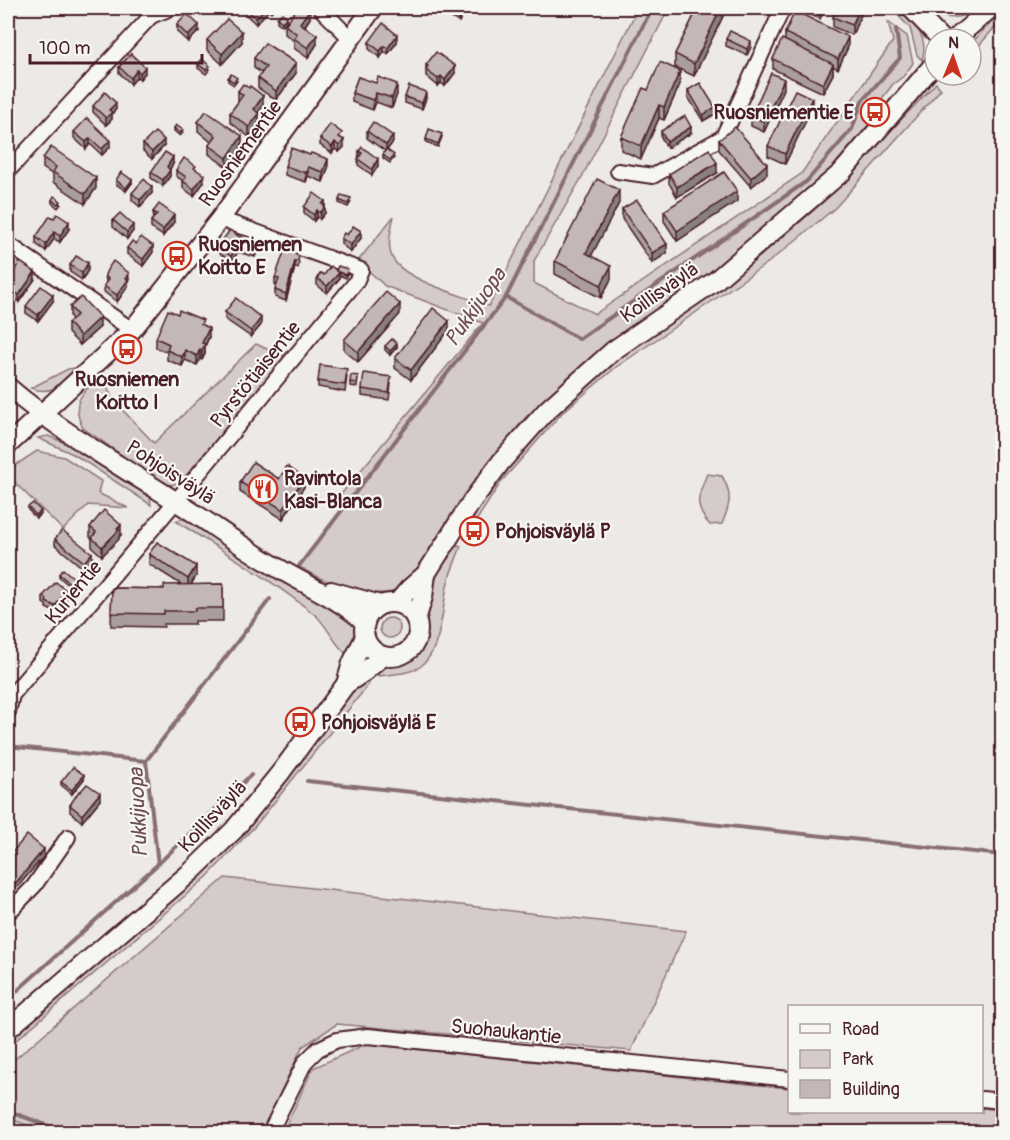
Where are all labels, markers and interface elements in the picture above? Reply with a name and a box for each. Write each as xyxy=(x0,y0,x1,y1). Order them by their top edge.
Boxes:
scale bar xyxy=(30,27,202,65)
north arrow xyxy=(923,27,983,87)
text: N xyxy=(948,33,959,53)
text: 100 m xyxy=(39,37,91,60)
street label: Ruosniementie xyxy=(193,95,288,211)
bus stop icon: Ruosniementie E xyxy=(859,96,891,128)
place label: Ruosniementie E xyxy=(714,100,855,125)
place label: Ruosniemen Koitto E xyxy=(198,232,302,280)
bus stop icon: Ruosniemen Koitto E xyxy=(161,240,193,272)
street label: Koillisväylä xyxy=(615,256,703,328)
water label: Pukkijuopa xyxy=(439,262,513,352)
street label: Pyrstötiaisentie xyxy=(205,316,306,433)
bus stop icon: Ruosniemen Koitto I xyxy=(111,333,143,365)
place label: Ruosniemen Koitto I xyxy=(75,367,179,415)
street label: Pohjoisväylä xyxy=(122,435,220,510)
place label: Ravintola Kasi-Blanca xyxy=(284,466,382,514)
restaurant icon: Ravintola Kasi-Blanca xyxy=(247,473,279,505)
bus stop icon: Pohjoisväylä P xyxy=(458,515,490,547)
place label: Pohjoisväylä P xyxy=(495,519,611,544)
street label: Kurjentie xyxy=(39,555,107,629)
bus stop icon: Pohjoisväylä E xyxy=(284,706,316,738)
place label: Pohjoisväylä E xyxy=(321,710,437,735)
water label: Pukkijuopa xyxy=(123,766,154,859)
street label: Koillisväylä xyxy=(173,775,252,858)
legend xyxy=(788,1005,983,1113)
street label: Suohaukantie xyxy=(450,1013,562,1050)
text: Road xyxy=(842,1018,879,1041)
text: Park xyxy=(842,1048,874,1071)
text: Building xyxy=(842,1078,900,1101)

